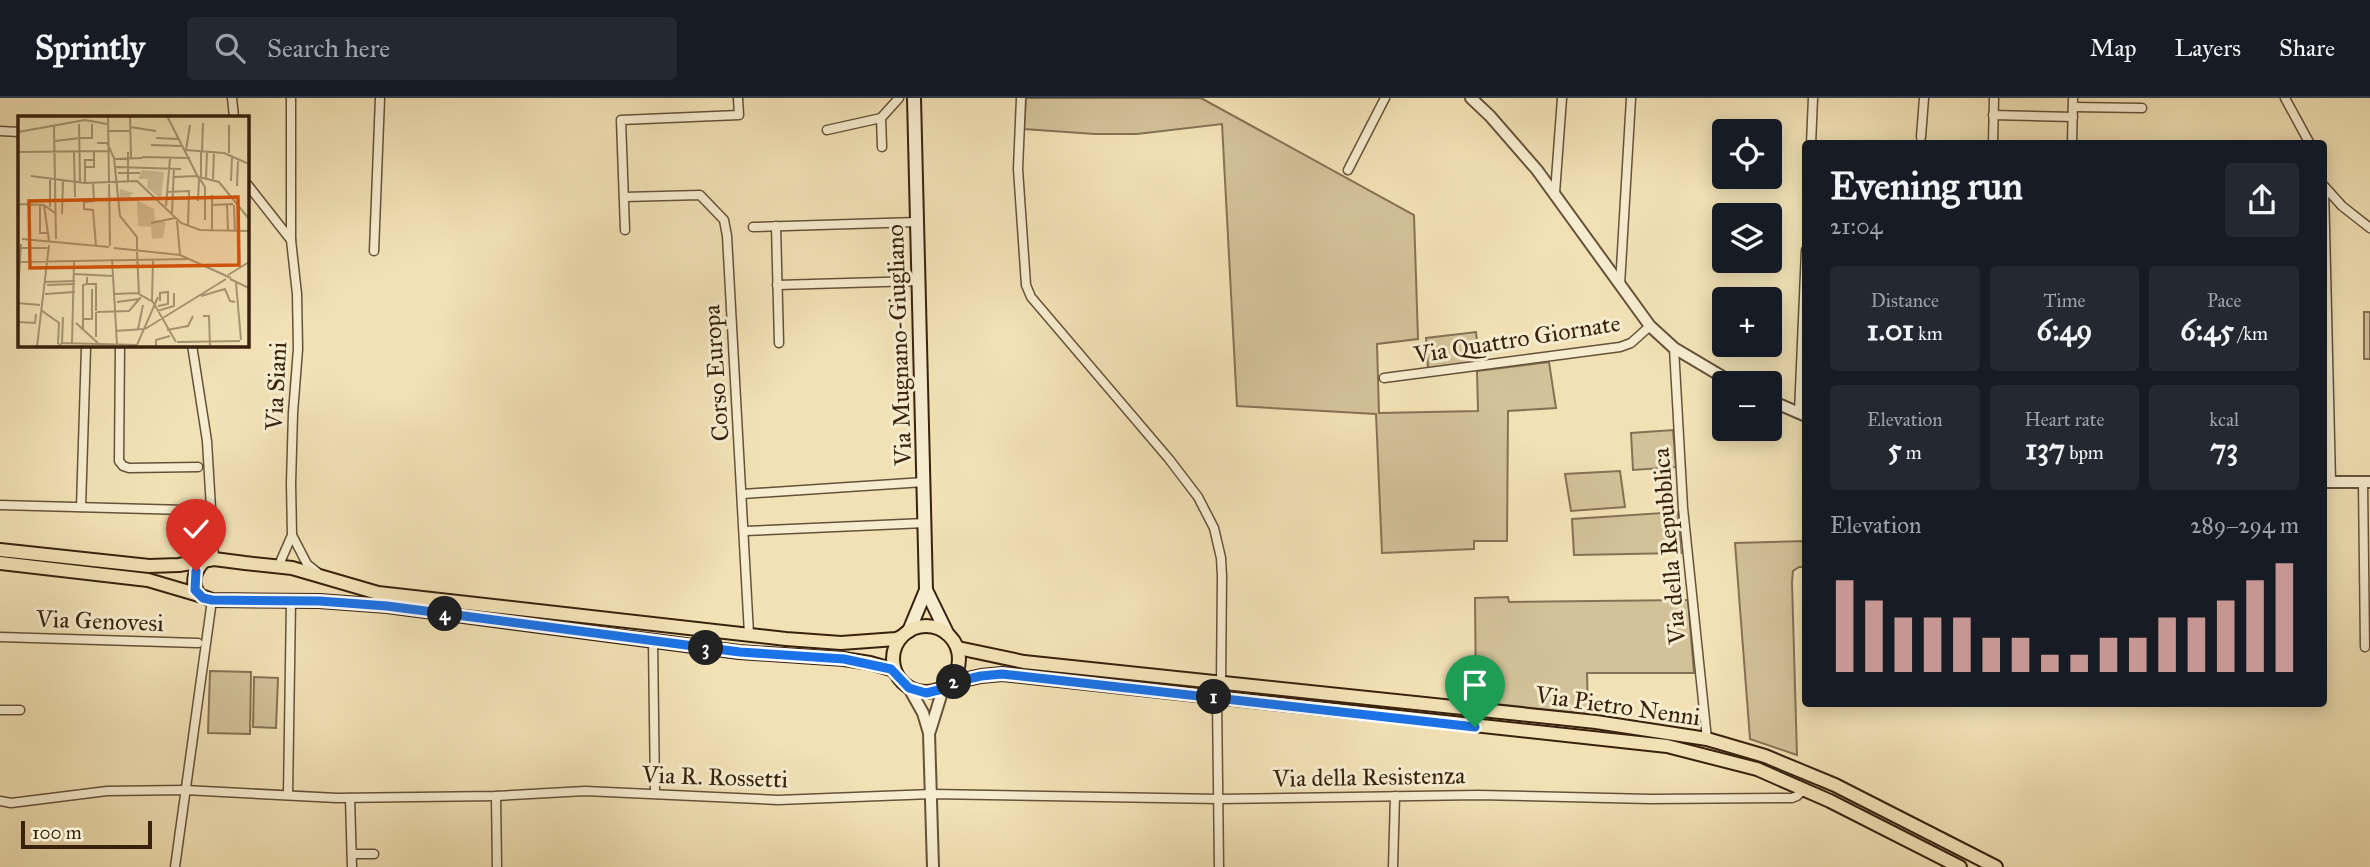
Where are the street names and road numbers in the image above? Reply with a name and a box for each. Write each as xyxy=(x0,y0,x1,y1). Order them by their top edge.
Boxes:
street label: Via Mugnano-Giugliano xyxy=(880,224,918,467)
street label: Corso Europa xyxy=(696,303,736,442)
street label: Via Quattro Giornate xyxy=(1411,308,1622,370)
street label: Via Siani xyxy=(259,341,293,432)
street label: Via della Repubblica xyxy=(1645,446,1693,646)
street label: Via Genovesi xyxy=(35,604,165,638)
street label: Via Pietro Nenni xyxy=(1533,679,1703,732)
street label: Via R. Rossetti xyxy=(640,759,789,795)
street label: Via della Resistenza xyxy=(1272,760,1466,794)

